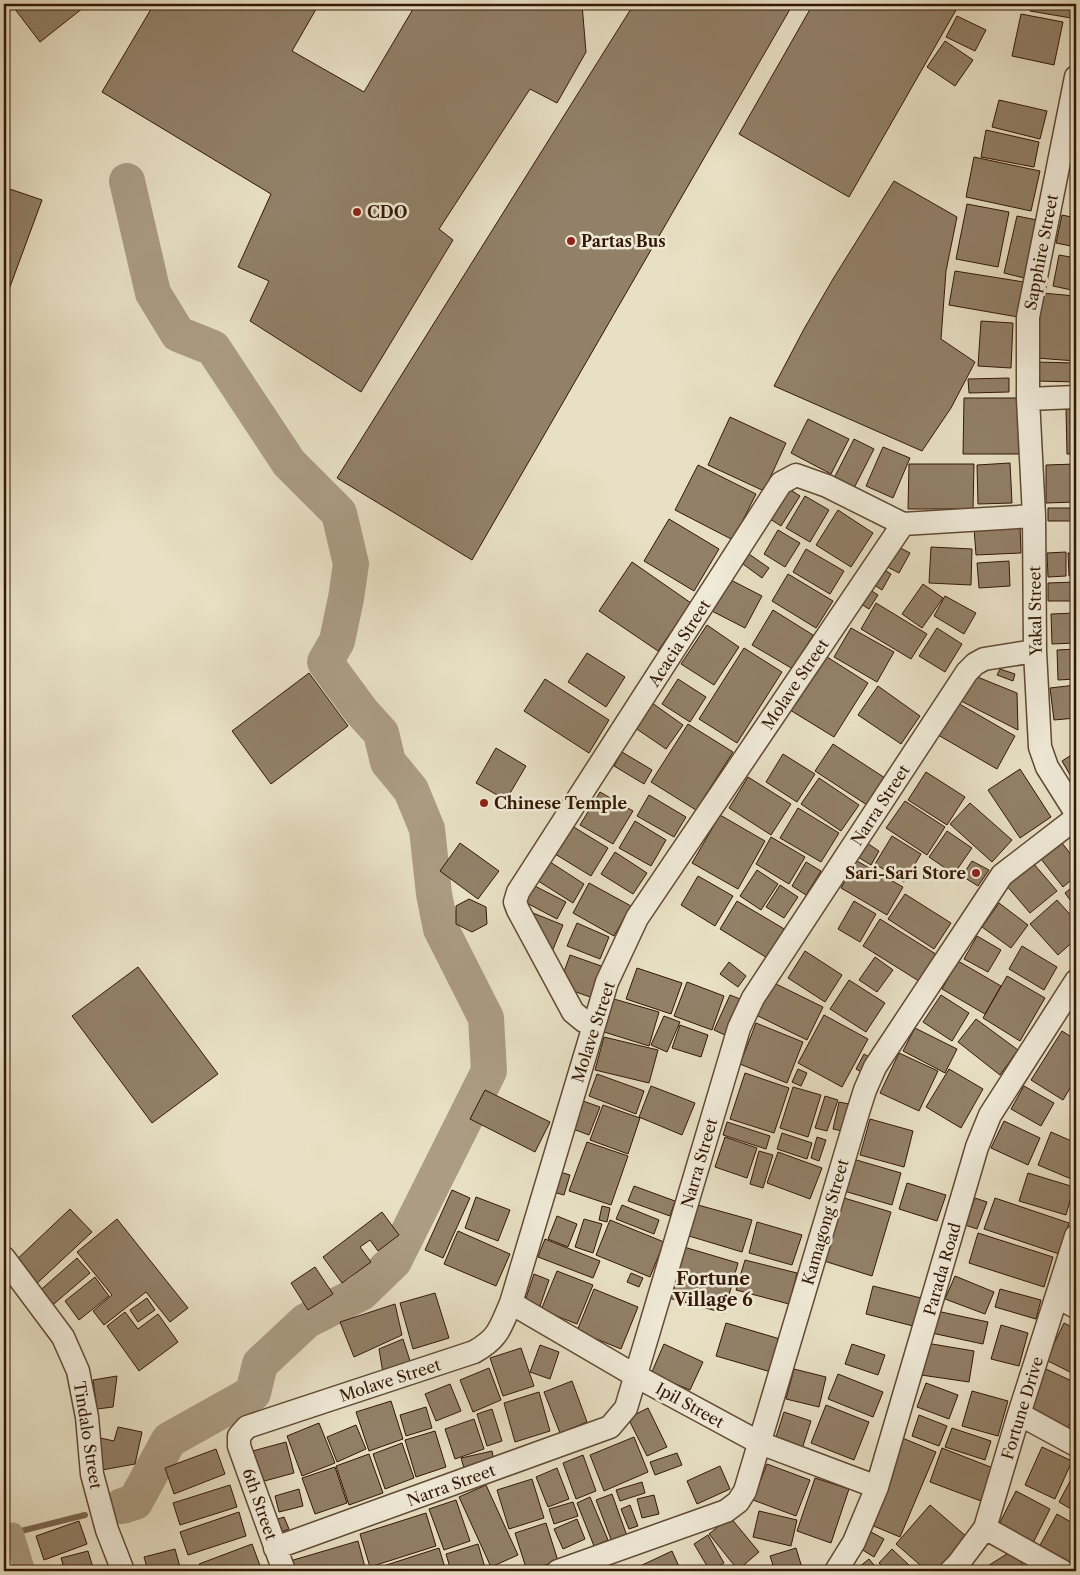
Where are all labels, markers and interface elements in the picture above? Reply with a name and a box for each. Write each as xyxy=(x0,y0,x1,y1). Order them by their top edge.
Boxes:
street label: Sapphire Street xyxy=(1020,192,1062,312)
place label: CDO xyxy=(367,202,408,222)
marker: CDO xyxy=(351,206,363,218)
place label: Partas Bus xyxy=(581,231,666,251)
marker: Partas Bus xyxy=(565,235,577,247)
street label: Yakal Street xyxy=(1024,566,1046,657)
street label: Acacia Street xyxy=(643,596,715,691)
street label: Molave Street xyxy=(757,635,833,733)
street label: Narra Street xyxy=(846,760,914,849)
place label: Chinese Temple xyxy=(494,793,627,813)
marker: Chinese Temple xyxy=(478,797,490,809)
place label: Sari-Sari Store xyxy=(845,863,966,883)
marker: Sari-Sari Store xyxy=(970,867,982,879)
street label: Molave Street xyxy=(567,979,619,1085)
street label: Narra Street xyxy=(677,1115,721,1210)
street label: Kamagong Street xyxy=(797,1156,853,1287)
street label: Parada Road xyxy=(919,1220,965,1318)
district label: Fortune Village 6 xyxy=(672,1268,753,1311)
street label: Molave Street xyxy=(337,1354,443,1406)
street label: Fortune Drive xyxy=(997,1354,1047,1462)
street label: Ipil Street xyxy=(652,1378,728,1432)
street label: Tindalo Street xyxy=(70,1380,106,1491)
street label: Narra Street xyxy=(404,1460,498,1510)
street label: 6th Street xyxy=(238,1465,282,1543)

